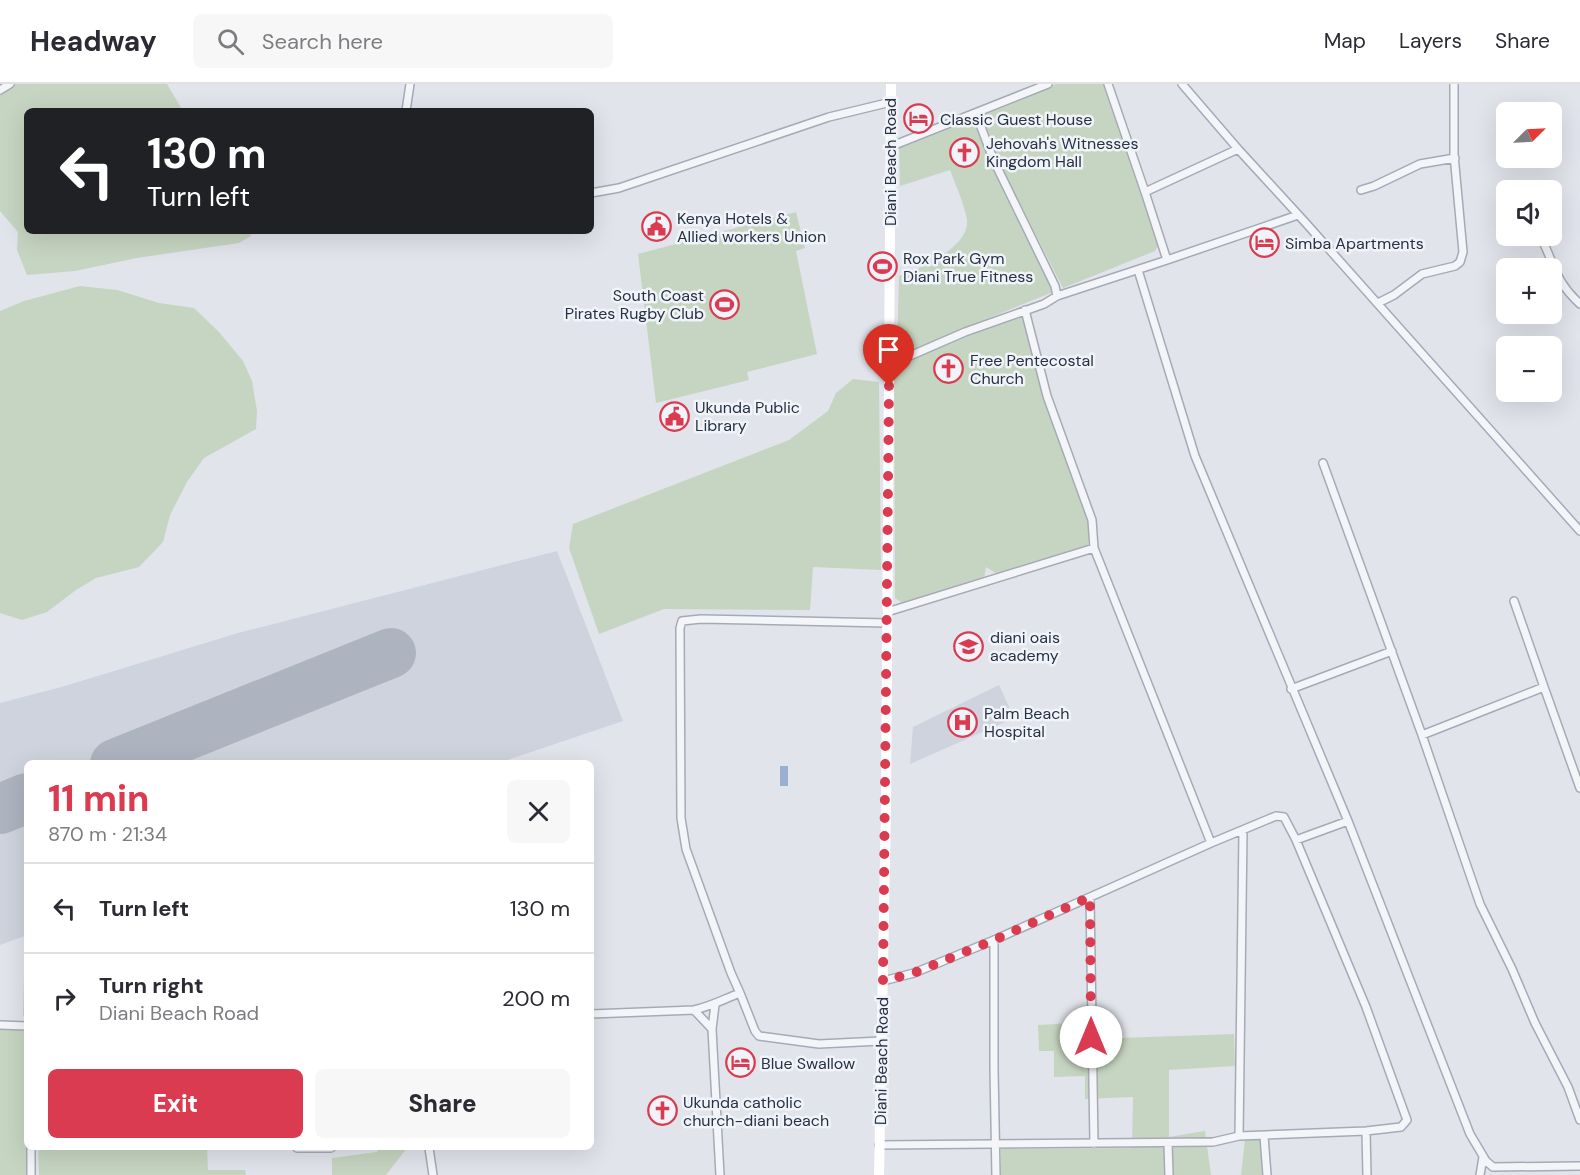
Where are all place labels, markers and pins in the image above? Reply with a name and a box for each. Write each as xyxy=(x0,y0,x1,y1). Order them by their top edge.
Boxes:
hotel icon: Classic Guest House xyxy=(903,103,935,135)
place label: Classic Guest House xyxy=(940,109,1092,130)
place label: Jehovah's Witnesses Kingdom Hall xyxy=(986,133,1138,172)
church icon: Jehovah's Witnesses Kingdom Hall xyxy=(949,136,981,168)
place label: Kenya Hotels & Allied workers Union xyxy=(677,208,826,247)
public building icon: Kenya Hotels & Allied workers Union xyxy=(640,211,672,243)
hotel icon: Simba Apartments xyxy=(1248,227,1280,259)
place label: Simba Apartments xyxy=(1285,233,1424,254)
place label: Rox Park Gym Diani True Fitness xyxy=(903,248,1033,287)
sports icon: Rox Park Gym Diani True Fitness xyxy=(866,251,898,283)
place label: South Coast Pirates Rugby Club xyxy=(565,285,704,324)
sports icon: South Coast Pirates Rugby Club xyxy=(709,288,741,320)
pin xyxy=(863,324,914,386)
place label: Free Pentecostal Church xyxy=(970,350,1094,389)
church icon: Free Pentecostal Church xyxy=(933,353,965,385)
place label: Ukunda Public Library xyxy=(695,397,800,436)
public building icon: Ukunda Public Library xyxy=(658,400,690,432)
place label: diani oais academy xyxy=(990,627,1060,666)
school or university icon: diani oais academy xyxy=(953,630,985,662)
place label: Palm Beach Hospital xyxy=(984,703,1070,742)
hospital icon: Palm Beach Hospital xyxy=(947,706,979,738)
hotel icon: Blue Swallow xyxy=(724,1047,756,1079)
place label: Blue Swallow xyxy=(761,1053,855,1074)
place label: Ukunda catholic church-diani beach xyxy=(683,1092,829,1131)
church icon: Ukunda catholic church-diani beach xyxy=(646,1095,678,1127)

